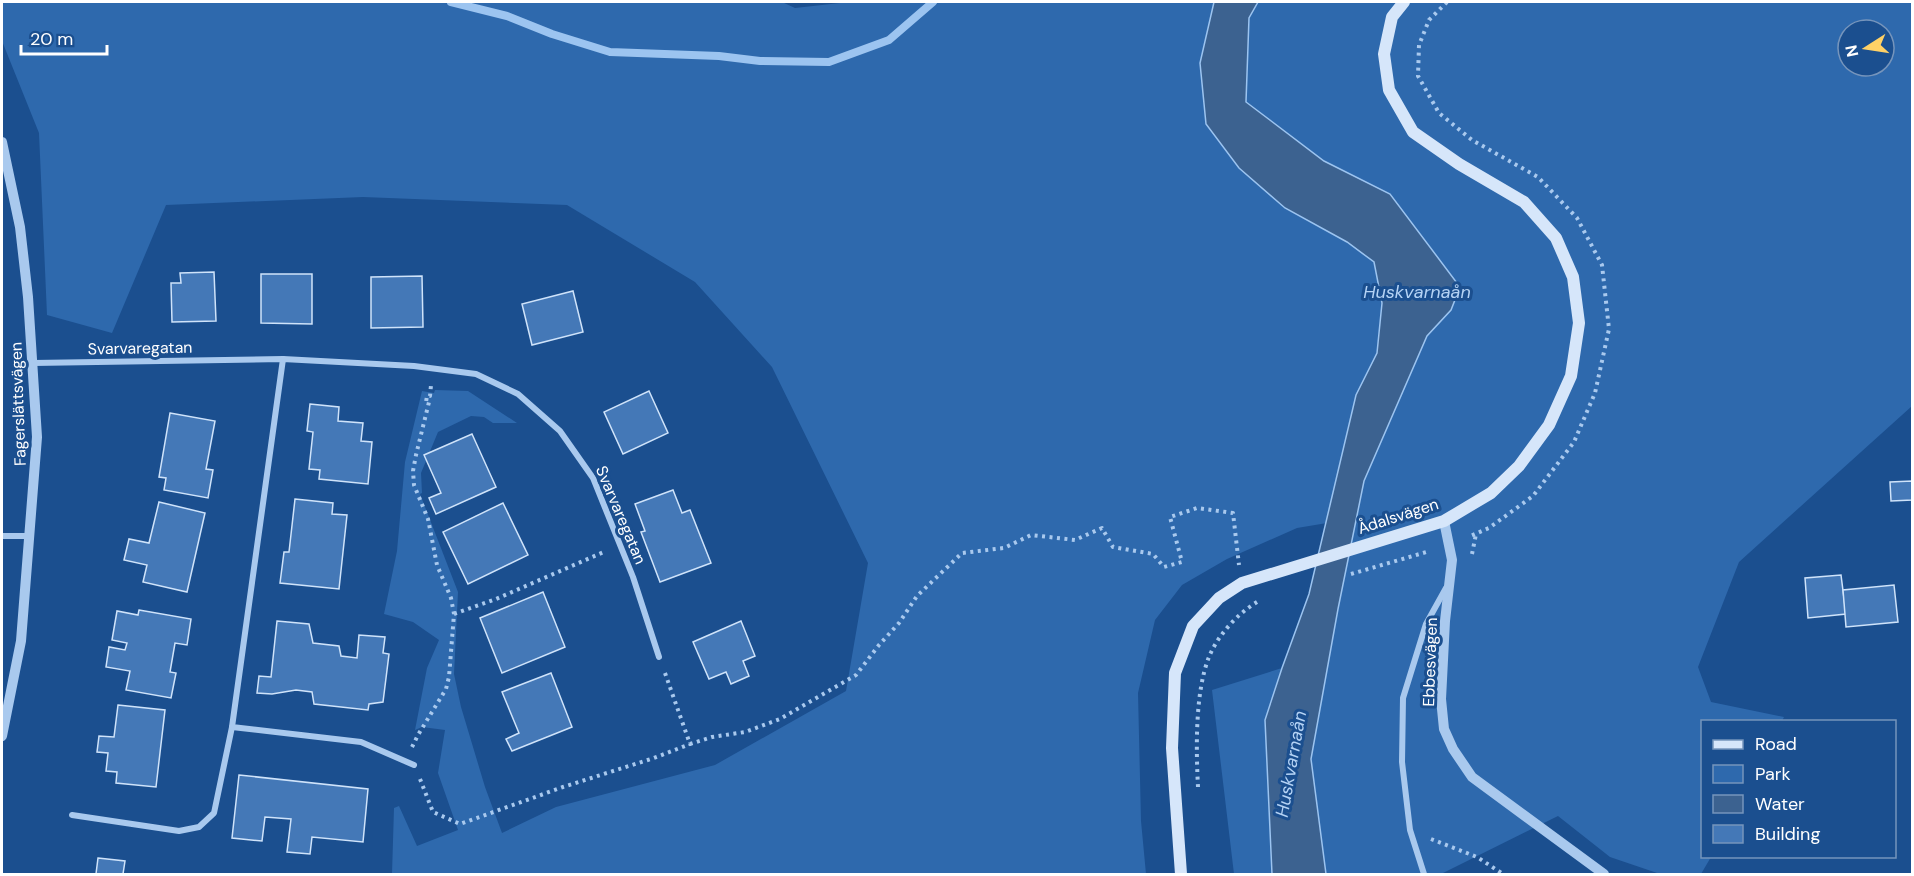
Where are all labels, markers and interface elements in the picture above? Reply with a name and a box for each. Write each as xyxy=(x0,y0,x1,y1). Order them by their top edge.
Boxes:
scale bar xyxy=(21,18,106,56)
north arrow xyxy=(1836,18,1896,78)
text: 20 m xyxy=(30,27,73,51)
text: N xyxy=(1840,43,1863,59)
water label: Huskvarnaån xyxy=(1363,280,1471,304)
street label: Svarvaregatan xyxy=(87,337,193,359)
street label: Fagerslättsvägen xyxy=(5,342,31,466)
street label: Svarvaregatan xyxy=(591,463,651,567)
street label: Ådalsvägen xyxy=(1355,493,1441,539)
street label: Ebbesvägen xyxy=(1418,617,1442,707)
water label: Huskvarnaån xyxy=(1270,709,1312,819)
legend xyxy=(1701,720,1896,858)
text: Road xyxy=(1755,732,1797,756)
text: Park xyxy=(1755,762,1791,786)
text: Water xyxy=(1755,792,1805,816)
text: Building xyxy=(1755,822,1820,846)

